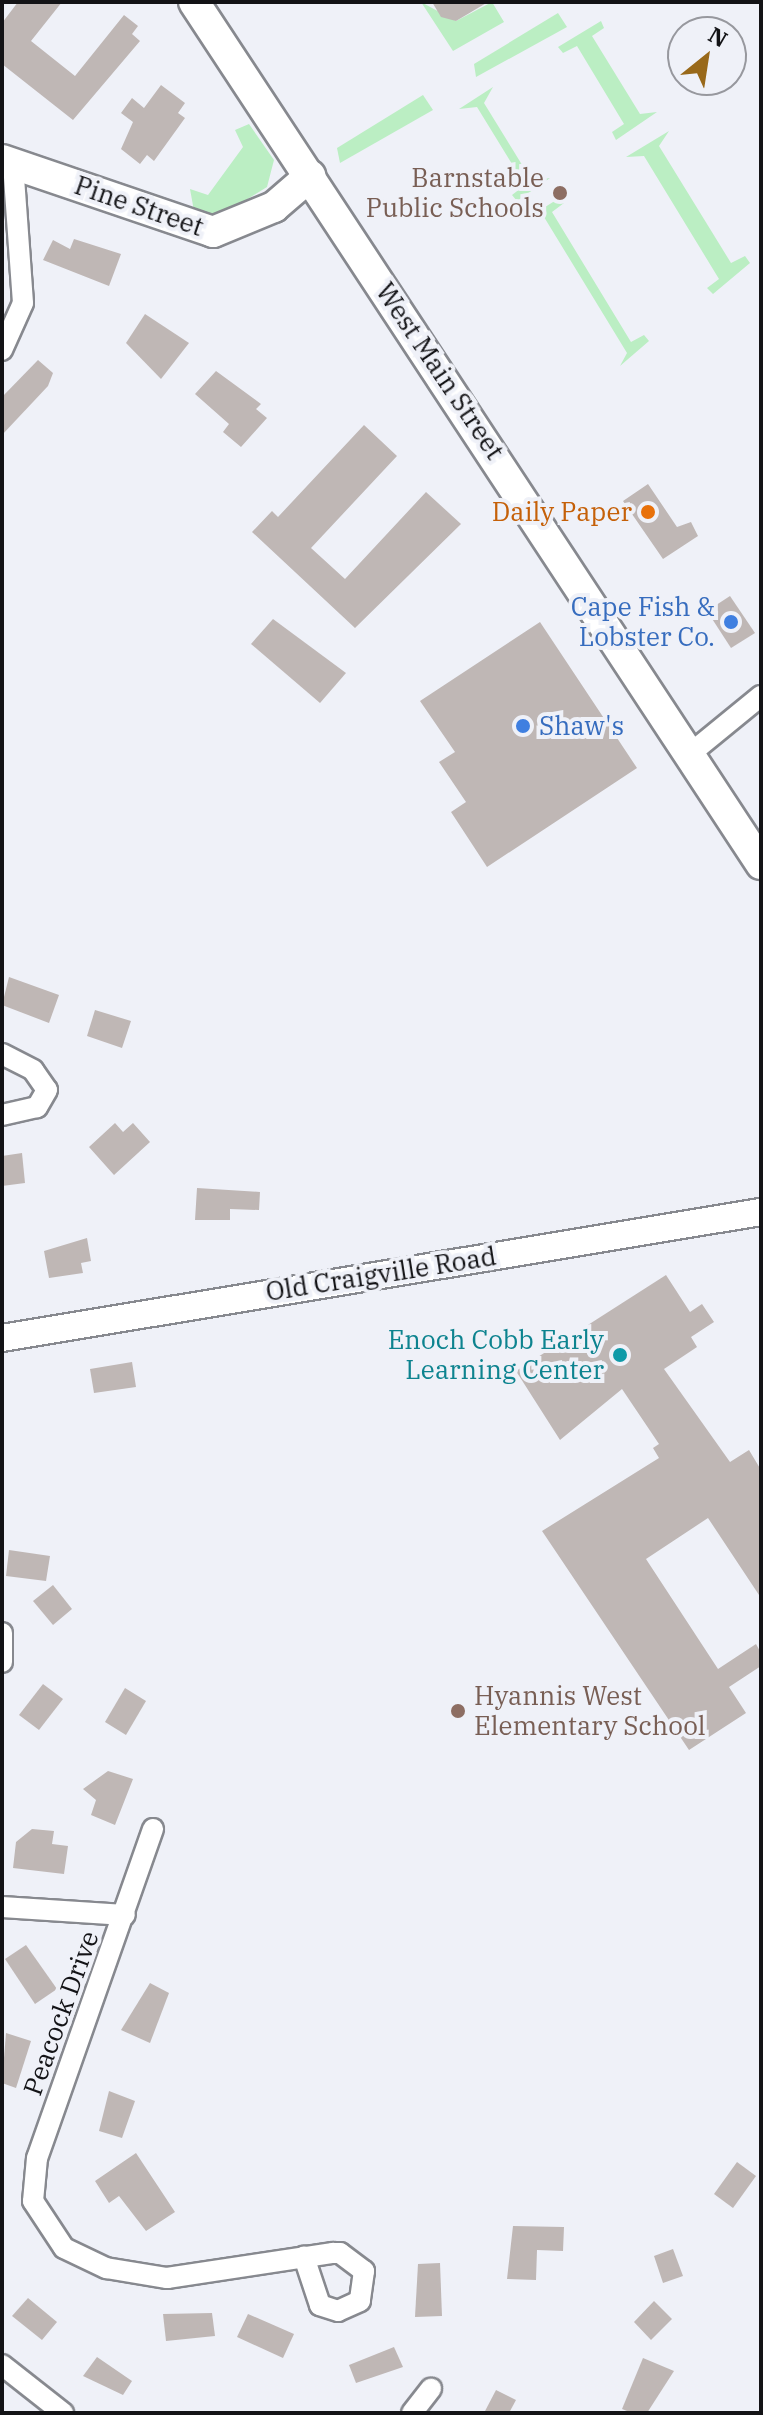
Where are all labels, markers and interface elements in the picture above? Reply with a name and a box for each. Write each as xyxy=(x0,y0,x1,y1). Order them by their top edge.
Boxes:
north arrow xyxy=(667,16,747,96)
text: N xyxy=(703,20,733,53)
place label: Barnstable Public Schools xyxy=(366,162,544,224)
street label: Pine Street xyxy=(71,169,207,243)
marker: Barnstable Public Schools xyxy=(551,184,569,202)
street label: West Main Street xyxy=(369,277,511,465)
place label: Daily Paper xyxy=(492,496,632,528)
marker: Daily Paper xyxy=(639,503,657,521)
place label: Cape Fish & Lobster Co. xyxy=(571,591,715,652)
marker: Cape Fish & Lobster Co. xyxy=(722,613,740,631)
place label: Shaw's xyxy=(539,710,624,742)
marker: Shaw's xyxy=(514,717,532,735)
street label: Old Craigville Road xyxy=(264,1240,498,1308)
place label: Enoch Cobb Early Learning Center xyxy=(388,1324,604,1386)
marker: Enoch Cobb Early Learning Center xyxy=(611,1346,629,1364)
place label: Hyannis West Elementary School xyxy=(474,1680,706,1742)
marker: Hyannis West Elementary School xyxy=(449,1702,467,1720)
street label: Peacock Drive xyxy=(17,1927,105,2099)

